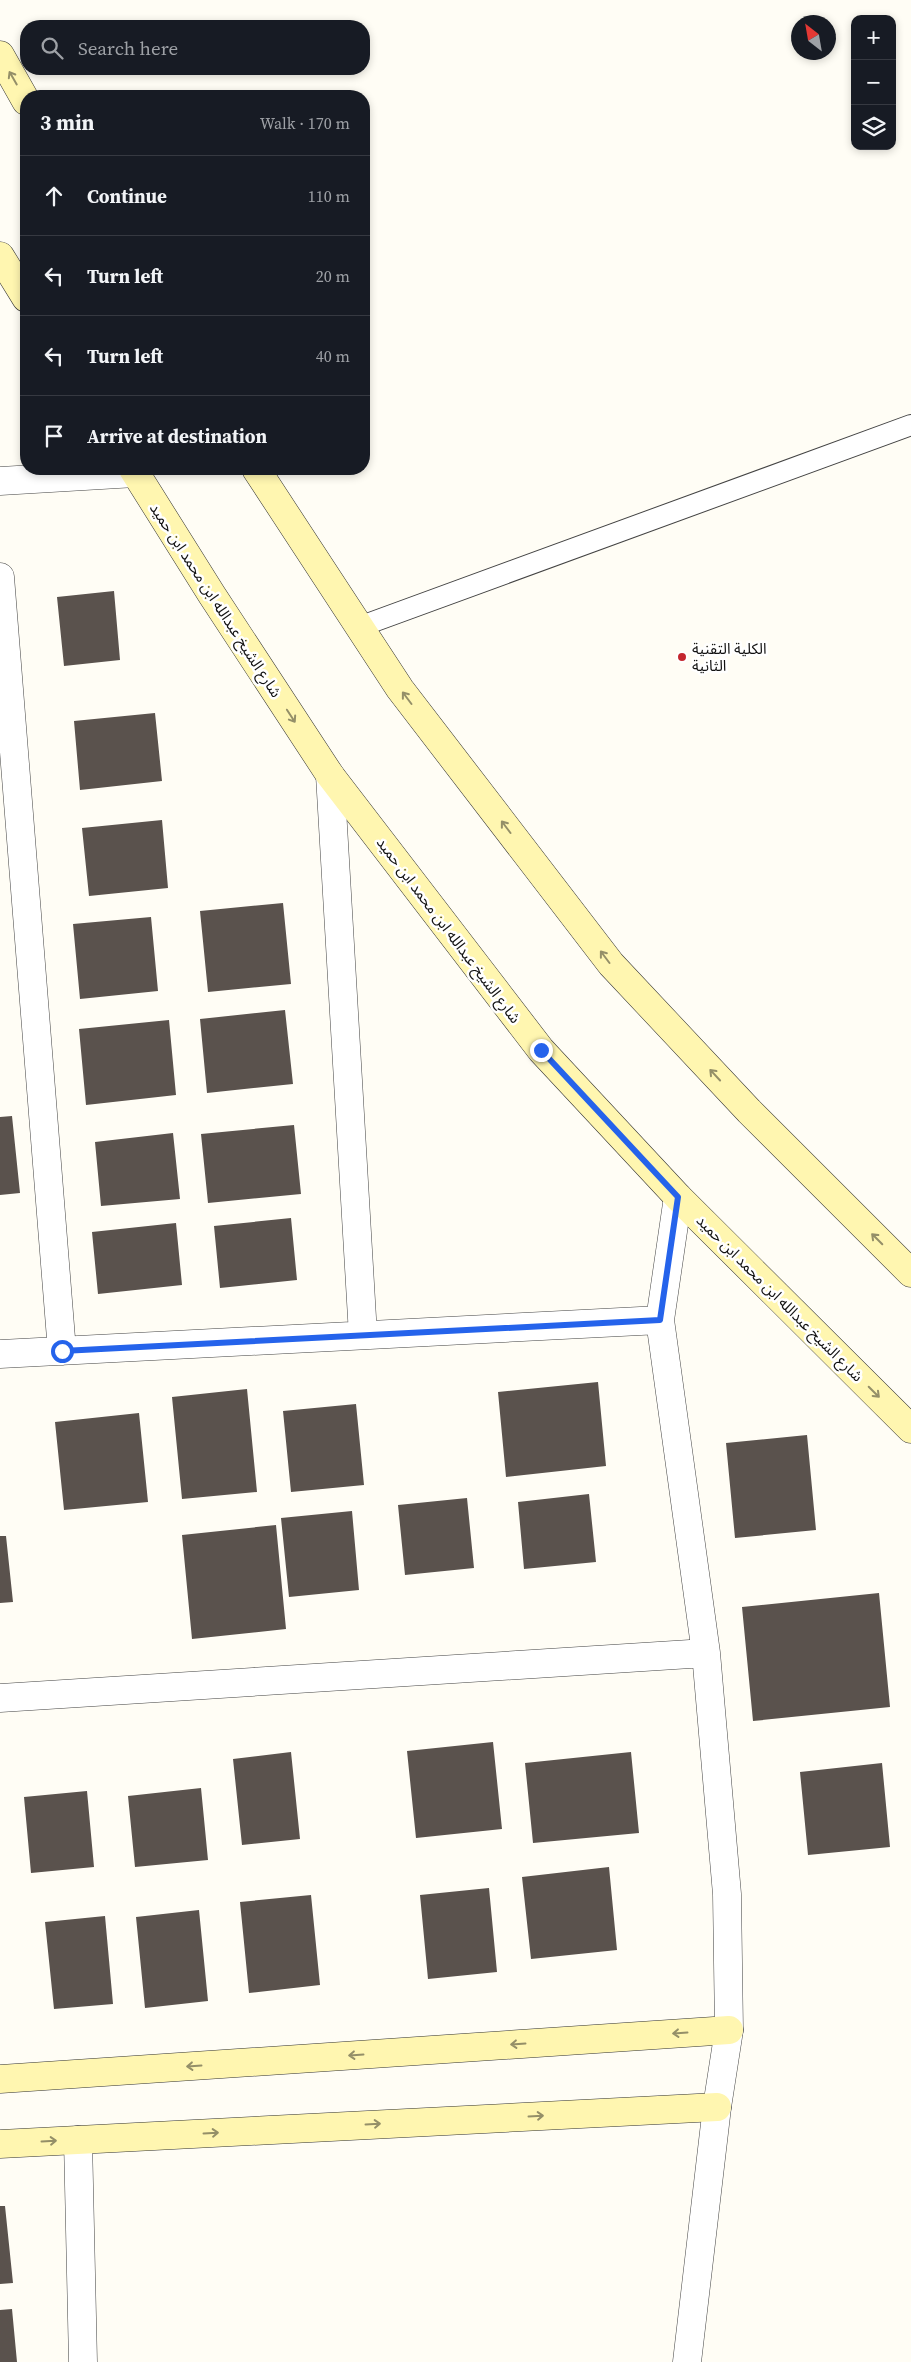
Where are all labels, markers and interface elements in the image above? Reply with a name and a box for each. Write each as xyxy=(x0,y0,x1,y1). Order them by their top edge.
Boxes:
north arrow xyxy=(791,15,836,60)
map controls xyxy=(851,15,896,150)
button: + xyxy=(851,15,896,60)
search box xyxy=(20,20,370,75)
icon: search xyxy=(38,34,66,62)
text: Search here xyxy=(78,35,178,61)
button: − xyxy=(851,60,896,105)
one-way arrow xyxy=(8,71,17,86)
button: layers xyxy=(851,105,896,150)
text: 3 min xyxy=(40,108,95,137)
text: Walk · 170 m xyxy=(260,112,350,134)
icon: ahead xyxy=(40,182,68,210)
text: Continue xyxy=(87,183,167,209)
text: 110 m xyxy=(308,185,350,207)
icon: left xyxy=(40,262,68,290)
text: Turn left xyxy=(87,263,163,289)
text: 20 m xyxy=(316,265,350,287)
icon: left xyxy=(40,342,68,370)
text: Turn left xyxy=(87,343,163,369)
text: 40 m xyxy=(316,345,350,367)
icon: arrive xyxy=(40,422,68,450)
text: Arrive at destination xyxy=(87,423,267,449)
street label: شارع الشيخ عبدالله ابن محمد ابن حميد xyxy=(143,499,287,703)
place label: الكلية التقنية الثانية xyxy=(692,638,767,676)
marker: الكلية التقنية الثانية xyxy=(676,651,688,663)
one-way arrow xyxy=(402,692,413,705)
one-way arrow xyxy=(286,709,297,723)
one-way arrow xyxy=(501,821,512,834)
street label: شارع الشيخ عبدالله ابن محمد ابن حميد xyxy=(370,833,526,1029)
one-way arrow xyxy=(599,951,610,964)
route end xyxy=(530,1039,553,1062)
one-way arrow xyxy=(709,1069,721,1082)
street label: شارع الشيخ عبدالله ابن محمد ابن حميد xyxy=(691,1210,868,1388)
one-way arrow xyxy=(871,1233,883,1245)
route start xyxy=(51,1340,74,1363)
one-way arrow xyxy=(868,1386,880,1398)
one-way arrow xyxy=(672,2028,688,2038)
one-way arrow xyxy=(510,2039,526,2048)
one-way arrow xyxy=(348,2050,364,2059)
one-way arrow xyxy=(186,2061,202,2070)
one-way arrow xyxy=(527,2111,543,2120)
one-way arrow xyxy=(365,2120,381,2129)
one-way arrow xyxy=(203,2128,219,2137)
one-way arrow xyxy=(40,2137,56,2146)

